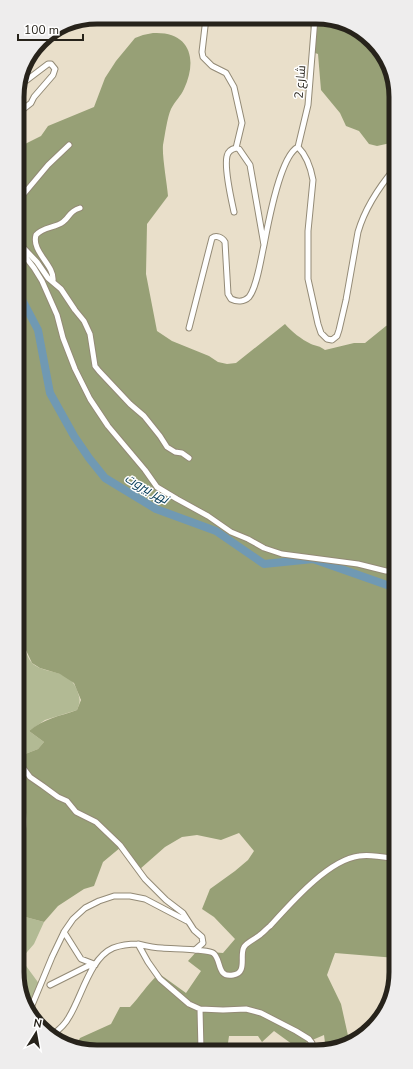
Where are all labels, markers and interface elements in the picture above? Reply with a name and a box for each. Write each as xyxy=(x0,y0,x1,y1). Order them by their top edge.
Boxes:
scale bar xyxy=(18,16,83,42)
text: 100 m xyxy=(24,22,59,38)
street label: شارع 2 xyxy=(291,65,309,99)
water label: نهر بيروت xyxy=(121,469,173,509)
north arrow xyxy=(16,1013,56,1053)
text: N xyxy=(32,1016,43,1032)

